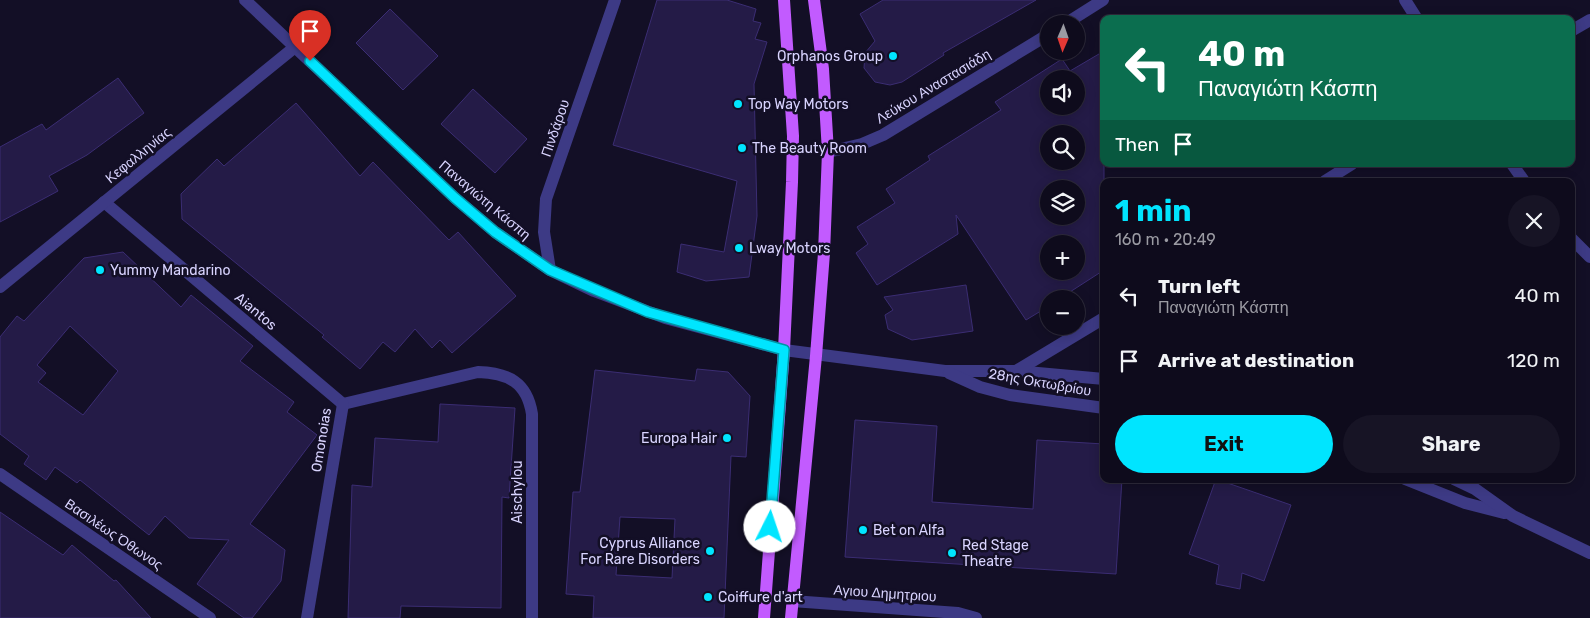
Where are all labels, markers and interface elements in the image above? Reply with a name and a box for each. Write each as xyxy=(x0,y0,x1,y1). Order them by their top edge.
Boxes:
pin xyxy=(289,10,331,61)
north arrow xyxy=(1040,15,1085,60)
map controls xyxy=(1040,15,1085,335)
icon: arrive xyxy=(296,17,324,45)
text: 40 m xyxy=(1198,33,1285,75)
icon: left xyxy=(1115,35,1180,100)
street label: Λεύκου Αναστασιάδη xyxy=(873,46,994,127)
place label: Orphanos Group xyxy=(777,48,883,65)
marker: Orphanos Group xyxy=(887,50,899,62)
button: sound xyxy=(1040,70,1085,115)
text: Παναγιώτη Κάσπη xyxy=(1198,75,1378,102)
place label: Top Way Motors xyxy=(748,96,849,113)
street label: Πινδάρου xyxy=(538,97,573,159)
marker: Top Way Motors xyxy=(732,98,744,110)
street label: Κεφαλληνίας xyxy=(102,124,175,187)
button: search xyxy=(1040,125,1085,170)
icon: arrive xyxy=(1169,130,1197,158)
text: Then xyxy=(1115,133,1159,156)
place label: The Beauty Room xyxy=(752,140,867,157)
marker: The Beauty Room xyxy=(736,142,748,154)
street label: Παναγιώτη Κάσπη xyxy=(435,157,534,244)
button: layers xyxy=(1040,180,1085,225)
text: 1 min xyxy=(1115,193,1192,229)
button: close xyxy=(1508,195,1560,247)
text: 160 m · 20:49 xyxy=(1115,230,1216,249)
button: + xyxy=(1040,235,1085,280)
place label: Lway Motors xyxy=(749,240,830,257)
marker: Lway Motors xyxy=(733,242,745,254)
place label: Yummy Mandarino xyxy=(110,262,231,279)
marker: Yummy Mandarino xyxy=(94,264,106,276)
text: Turn left xyxy=(1158,275,1240,298)
icon: left xyxy=(1115,282,1143,310)
text: 40 m xyxy=(1515,284,1560,307)
street label: Aiantos xyxy=(231,289,280,334)
button: − xyxy=(1040,290,1085,335)
text: Παναγιώτη Κάσπη xyxy=(1158,298,1289,317)
icon: arrive xyxy=(1115,347,1143,375)
text: Arrive at destination xyxy=(1158,349,1354,372)
text: 120 m xyxy=(1507,349,1560,372)
street label: 28ης Οκτωβρίου xyxy=(987,365,1093,400)
street label: Omonoias xyxy=(308,407,335,473)
button: Exit xyxy=(1115,415,1333,473)
button: Share xyxy=(1343,415,1560,473)
place label: Europa Hair xyxy=(641,430,718,447)
marker: Europa Hair xyxy=(721,432,733,444)
street label: Aischylou xyxy=(509,460,526,524)
street label: Βασιλέως Όθωνος xyxy=(61,495,166,574)
position arrow xyxy=(743,500,795,552)
place label: Bet on Alfa xyxy=(873,522,944,539)
marker: Bet on Alfa xyxy=(857,524,869,536)
place label: Cyprus Alliance For Rare Disorders xyxy=(580,535,700,568)
place label: Red Stage Theatre xyxy=(962,537,1029,570)
marker: Cyprus Alliance For Rare Disorders xyxy=(704,545,716,557)
marker: Red Stage Theatre xyxy=(946,547,958,559)
street label: Αγιου Δημητριου xyxy=(833,581,937,606)
place label: Coiffure d'art xyxy=(718,589,803,606)
marker: Coiffure d'art xyxy=(702,591,714,603)

